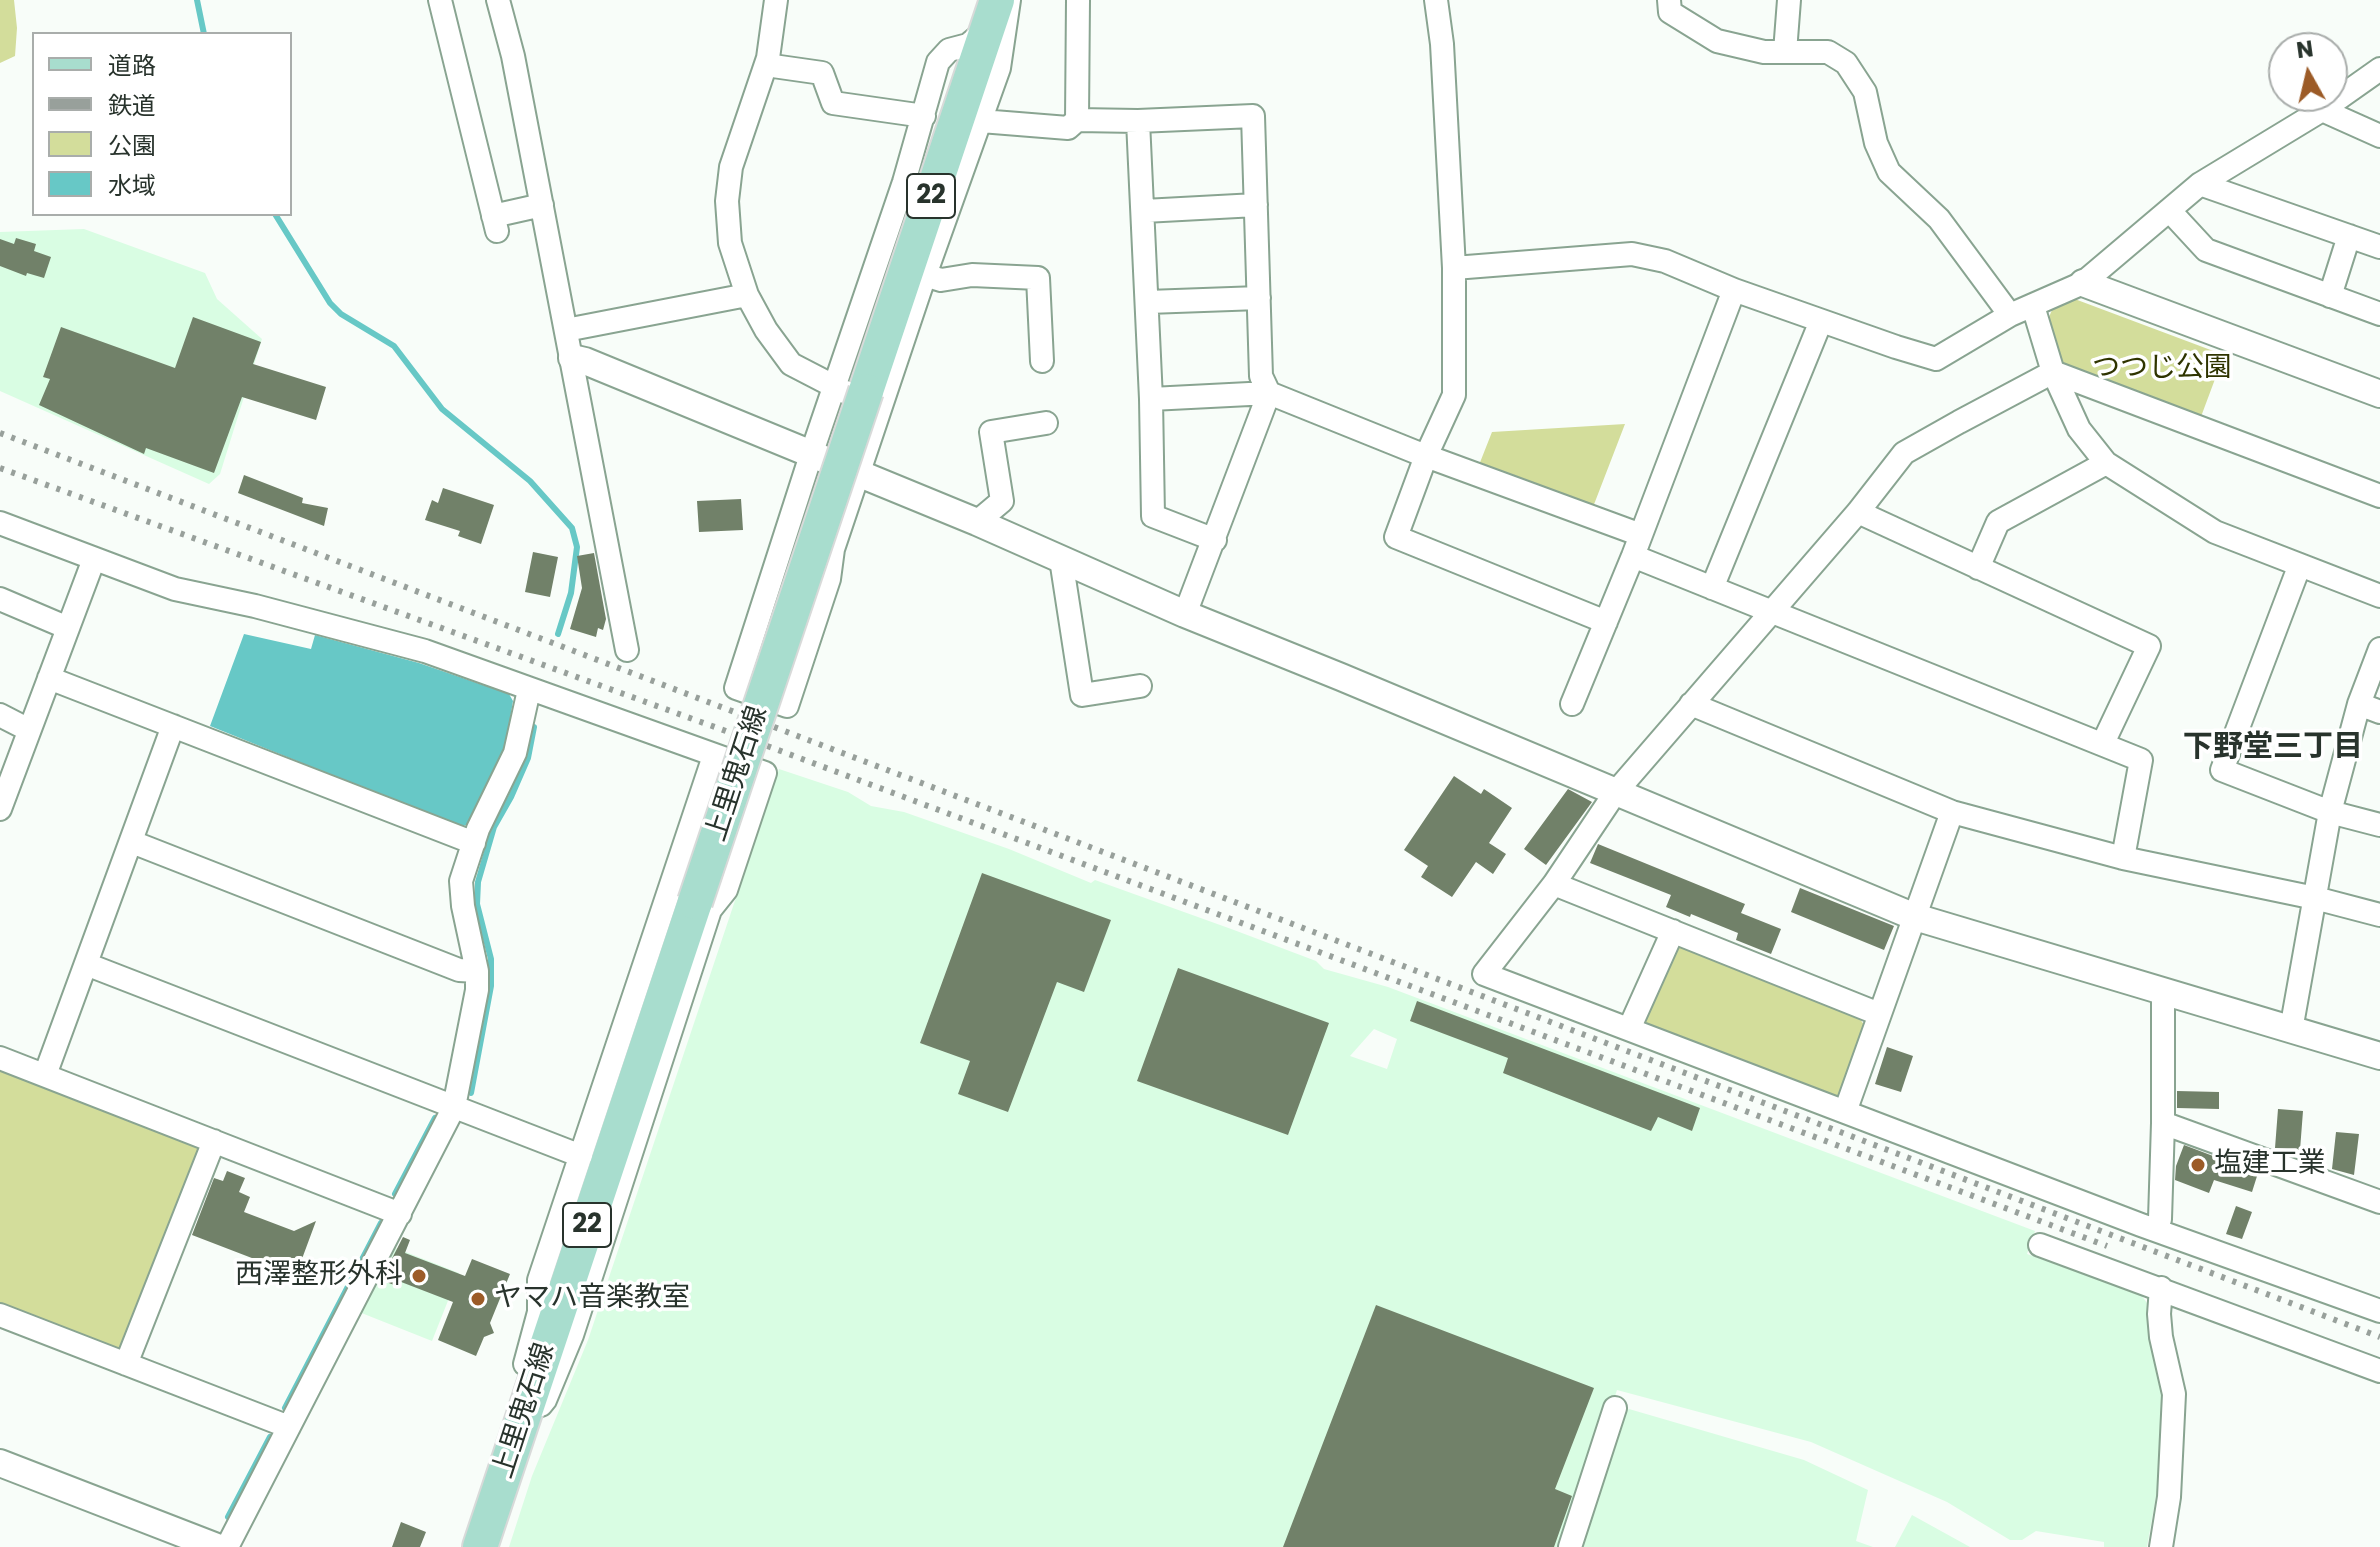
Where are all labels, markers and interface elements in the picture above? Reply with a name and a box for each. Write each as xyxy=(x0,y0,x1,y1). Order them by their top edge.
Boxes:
legend xyxy=(32,32,292,216)
north arrow xyxy=(2268,32,2348,112)
text: N xyxy=(2295,33,2315,66)
text: 道路 xyxy=(108,49,156,82)
text: 鉄道 xyxy=(108,89,156,122)
text: 公園 xyxy=(108,129,156,162)
text: 水域 xyxy=(108,169,156,202)
road number: 22 xyxy=(907,174,955,218)
park label: つつじ公園 xyxy=(2092,352,2232,386)
street label: 上里鬼石線 xyxy=(700,702,776,846)
district label: 下野堂三丁目 xyxy=(2183,730,2363,766)
place label: 塩建工業 xyxy=(2214,1148,2326,1182)
marker: 塩建工業 xyxy=(2189,1156,2207,1174)
road number: 22 xyxy=(563,1203,611,1247)
place label: 西澤整形外科 xyxy=(235,1259,403,1293)
marker: 西澤整形外科 xyxy=(410,1267,428,1285)
place label: ヤマハ音楽教室 xyxy=(494,1282,690,1316)
marker: ヤマハ音楽教室 xyxy=(469,1290,487,1308)
street label: 上里鬼石線 xyxy=(487,1339,563,1483)

